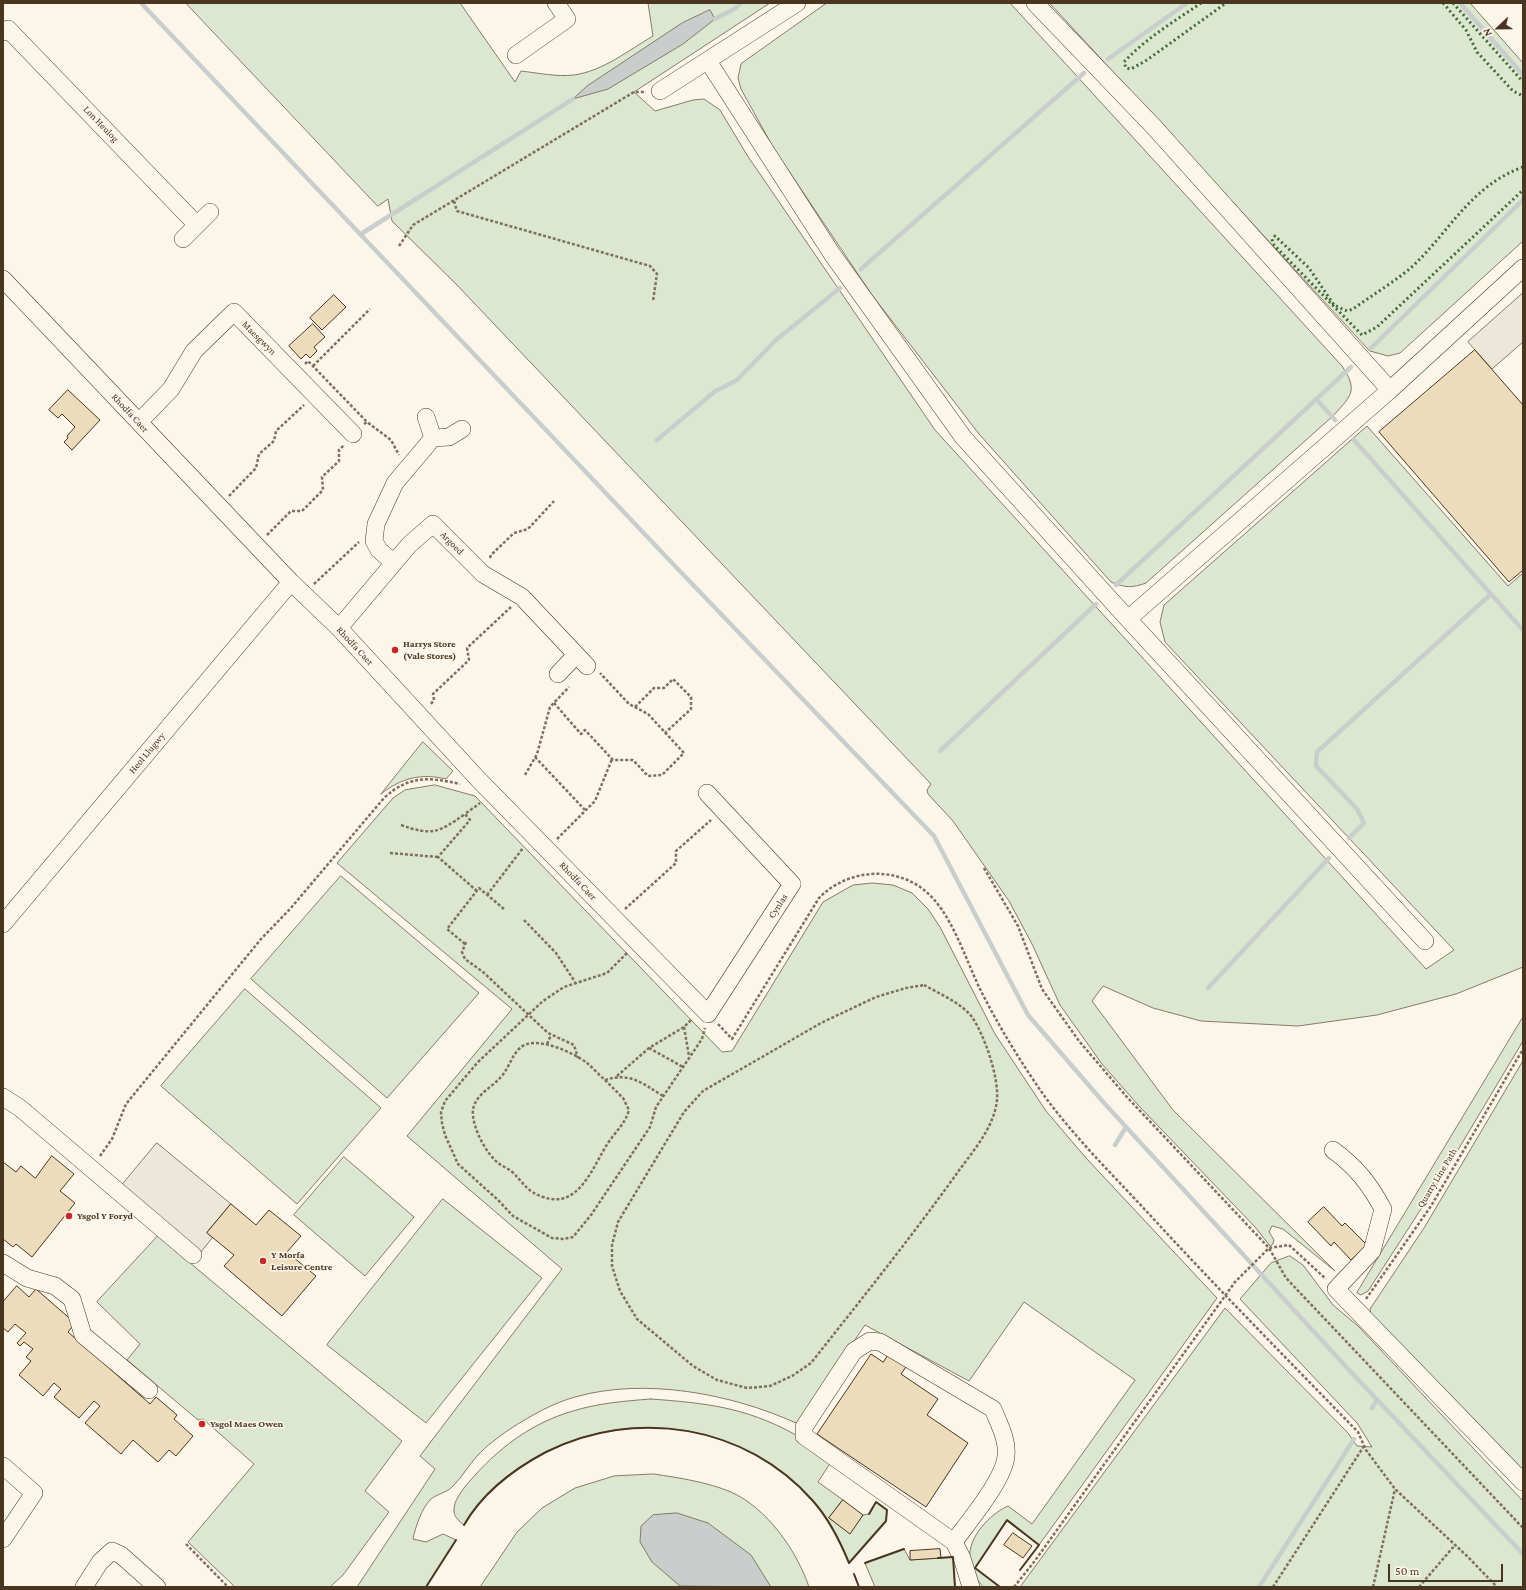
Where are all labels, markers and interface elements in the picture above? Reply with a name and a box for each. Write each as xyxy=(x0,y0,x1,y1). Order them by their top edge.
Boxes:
north arrow xyxy=(1478,8,1518,48)
text: N xyxy=(1480,27,1494,38)
street label: Lon Heulog xyxy=(81,103,121,145)
street label: Maesgwyn xyxy=(239,318,279,358)
street label: Rhodfa Caer xyxy=(109,391,151,435)
street label: Argoed xyxy=(438,529,466,557)
street label: Rhodfa Caer xyxy=(334,624,376,668)
place label: Harrys Store (Vale Stores) xyxy=(403,638,456,662)
marker: Harrys Store (Vale Stores) xyxy=(390,645,400,655)
street label: Heol Llugwy xyxy=(126,730,168,776)
street label: Rhodfa Caer xyxy=(557,859,599,903)
street label: Cynlas xyxy=(766,891,790,921)
street label: Quarry Line Path xyxy=(1414,1146,1460,1210)
place label: Ysgol Y Foryd xyxy=(77,1210,133,1222)
marker: Ysgol Y Foryd xyxy=(64,1211,74,1221)
place label: Y Morfa Leisure Centre xyxy=(271,1249,332,1272)
marker: Y Morfa Leisure Centre xyxy=(258,1256,268,1266)
place label: Ysgol Maes Owen xyxy=(210,1418,283,1430)
marker: Ysgol Maes Owen xyxy=(197,1419,207,1429)
scale bar xyxy=(1390,1556,1505,1582)
text: 50 m xyxy=(1395,1564,1419,1578)

